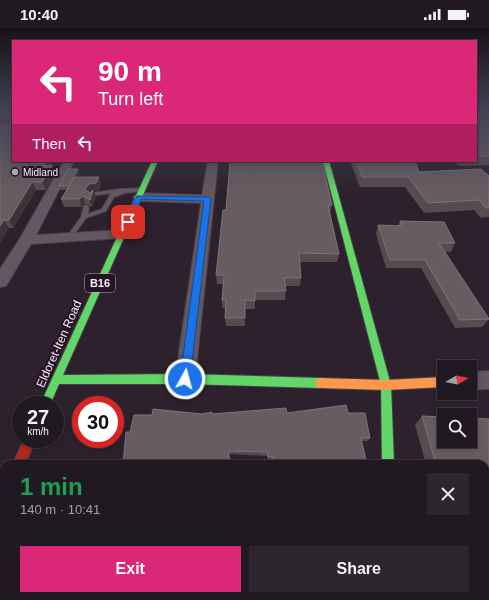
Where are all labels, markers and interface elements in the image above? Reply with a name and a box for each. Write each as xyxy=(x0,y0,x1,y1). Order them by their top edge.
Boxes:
text: 10:40 xyxy=(20,6,58,23)
icon: left xyxy=(32,56,84,108)
text: 90 m xyxy=(98,56,162,87)
text: Turn left xyxy=(98,89,163,109)
icon: left xyxy=(74,132,96,154)
text: Then xyxy=(32,135,66,152)
marker: Midland xyxy=(10,167,20,177)
place label: Midland xyxy=(23,167,58,178)
pin xyxy=(111,205,145,239)
icon: arrive xyxy=(117,211,139,233)
road number: B16 xyxy=(85,274,115,292)
street label: Eldoret-Iten Road xyxy=(33,298,85,390)
position arrow xyxy=(164,358,206,400)
north arrow xyxy=(437,360,477,400)
map controls xyxy=(437,360,477,448)
speed limit sign: 30 xyxy=(72,396,124,448)
text: 27 xyxy=(27,406,49,428)
button: search xyxy=(437,408,477,448)
text: km/h xyxy=(27,426,49,437)
text: 1 min xyxy=(20,473,83,500)
button: close xyxy=(427,473,469,515)
text: 140 m · 10:41 xyxy=(20,502,100,517)
button: Exit xyxy=(20,546,241,592)
button: Share xyxy=(249,546,469,592)

